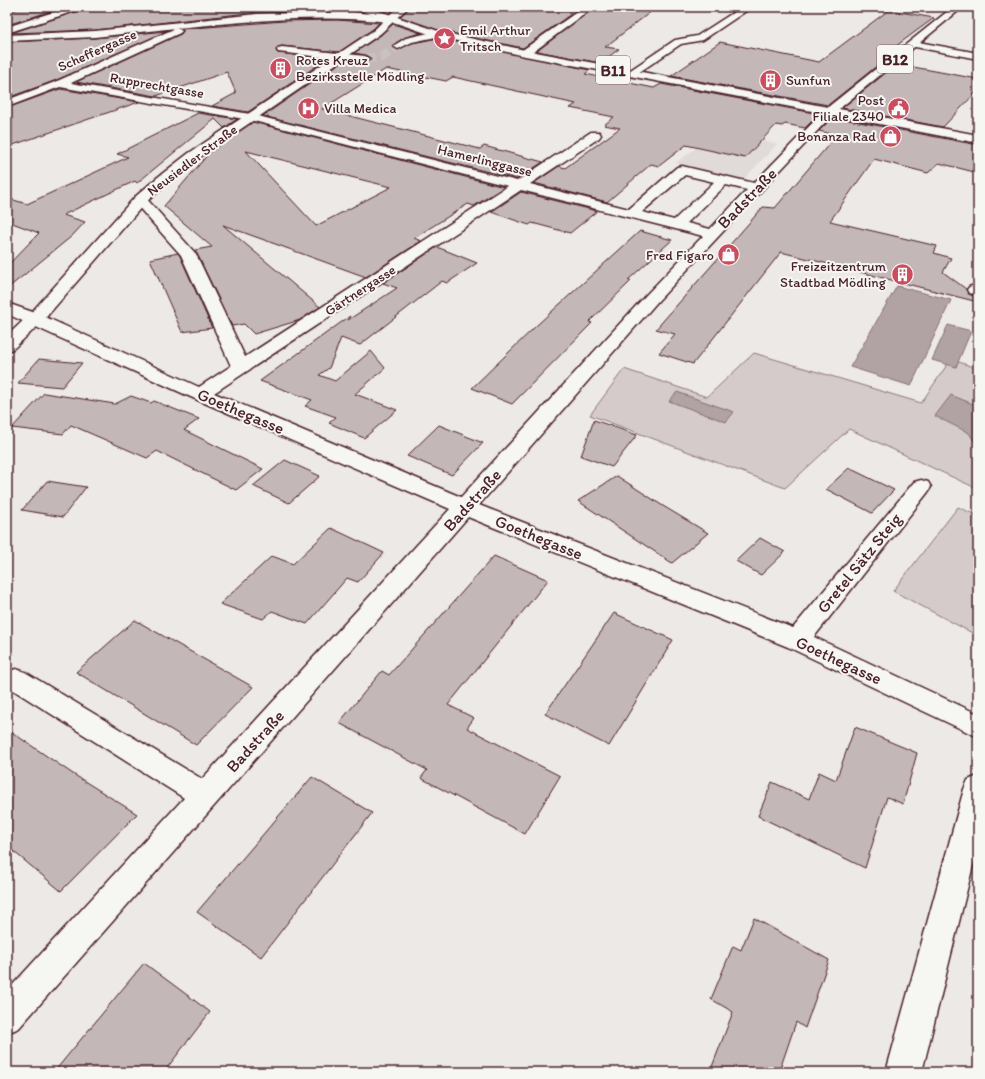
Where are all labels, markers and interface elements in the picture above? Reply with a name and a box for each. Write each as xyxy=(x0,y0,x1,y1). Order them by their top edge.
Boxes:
place label: Emil Arthur Tritsch xyxy=(460,22,531,55)
street label: Scheffergasse xyxy=(55,25,139,75)
place icon: Emil Arthur Tritsch xyxy=(432,25,458,51)
road number: B12 xyxy=(877,45,913,73)
place label: Rotes Kreuz Bezirksstelle Mödling xyxy=(296,52,425,85)
building icon: Rotes Kreuz Bezirksstelle Mödling xyxy=(268,55,294,81)
road number: B11 xyxy=(596,56,630,84)
building icon: Sunfun xyxy=(757,67,783,93)
street label: Rupprechtgasse xyxy=(108,69,206,102)
place label: Sunfun xyxy=(786,72,830,89)
place label: Post Filiale 2340 xyxy=(813,92,884,125)
hospital icon: Villa Medica xyxy=(295,95,321,121)
public building icon: Post Filiale 2340 xyxy=(886,95,912,121)
place label: Villa Medica xyxy=(324,100,397,117)
street label: Neusiedler Straße xyxy=(144,121,241,200)
shop icon: Bonanza Rad xyxy=(878,123,904,149)
place label: Bonanza Rad xyxy=(797,128,876,145)
street label: Hamerlinggasse xyxy=(436,141,534,181)
street label: Badstraße xyxy=(713,163,781,233)
shop icon: Fred Figaro xyxy=(716,242,742,268)
place label: Fred Figaro xyxy=(646,247,714,264)
place label: Freizeitzentrum Stadtbad Mödling xyxy=(780,258,887,291)
street label: Gärtnergasse xyxy=(322,261,399,320)
building icon: Freizeitzentrum Stadtbad Mödling xyxy=(889,261,915,287)
street label: Goethegasse xyxy=(194,384,288,438)
street label: Badstraße xyxy=(439,465,505,535)
street label: Gretel Sätz Steig xyxy=(813,509,906,617)
street label: Goethegasse xyxy=(492,510,586,564)
street label: Goethegasse xyxy=(793,631,885,689)
street label: Badstraße xyxy=(222,706,288,776)

